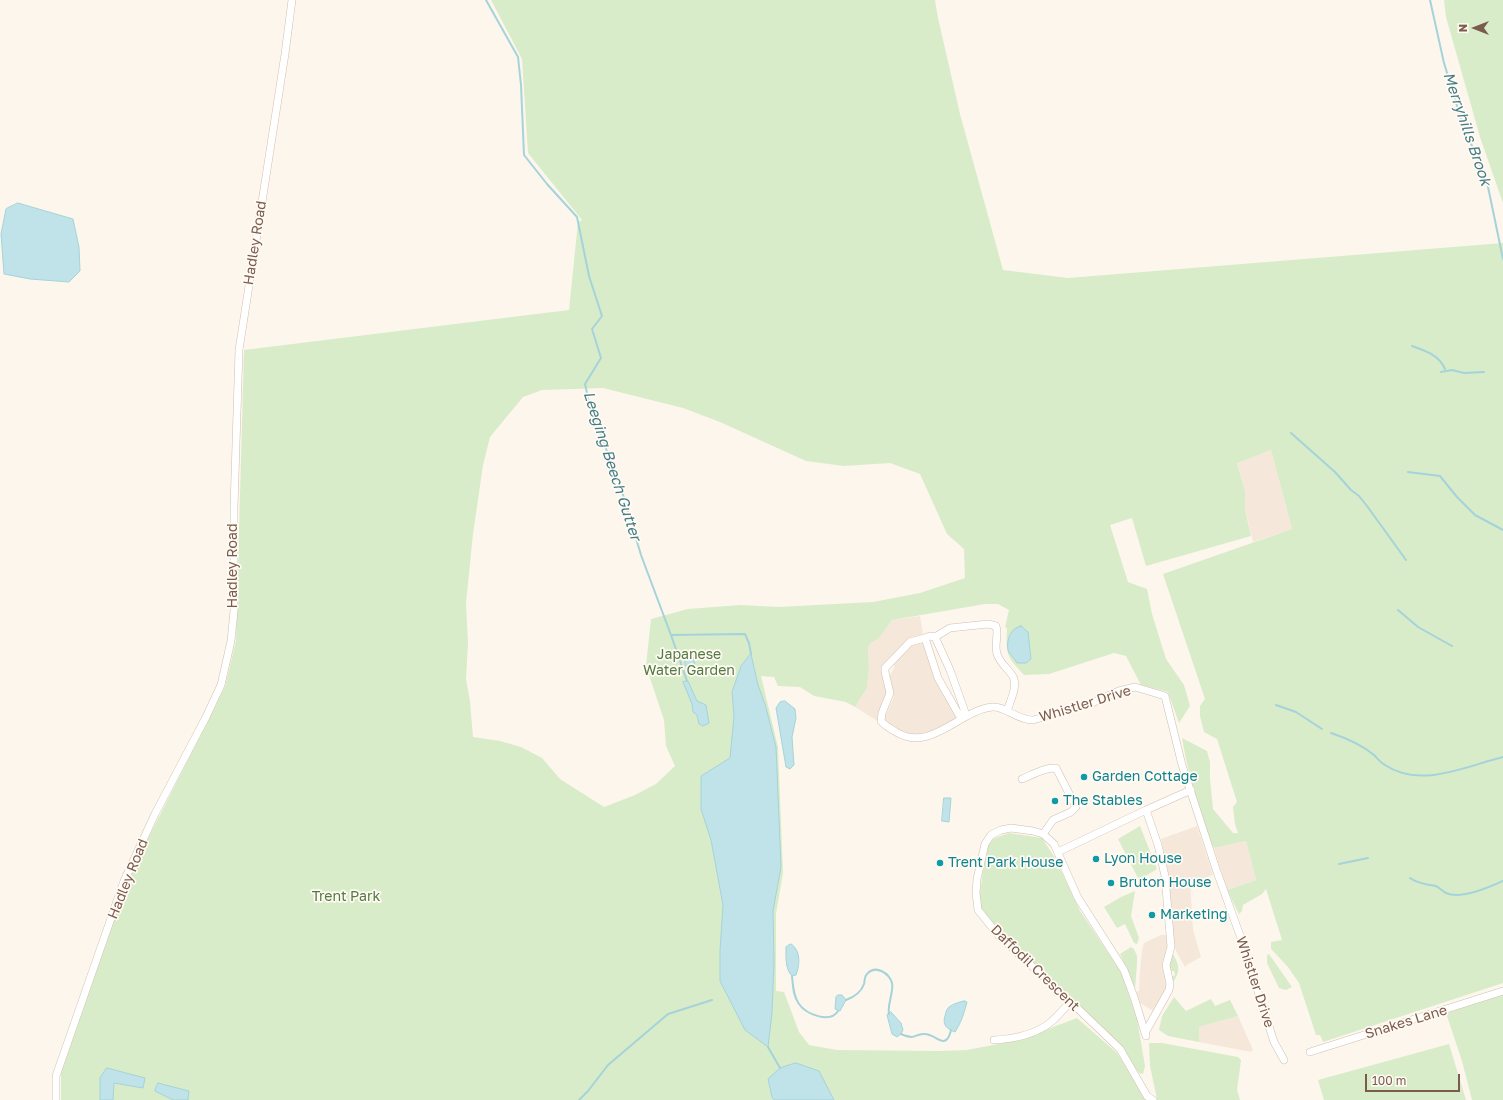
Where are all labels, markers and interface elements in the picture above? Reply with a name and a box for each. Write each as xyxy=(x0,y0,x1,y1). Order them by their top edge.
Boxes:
north arrow xyxy=(1455,8,1495,48)
text: N xyxy=(1456,24,1469,32)
water label: Merryhills Brook xyxy=(1439,70,1495,188)
street label: Hadley Road xyxy=(240,200,270,286)
water label: Leeging Beech Gutter xyxy=(579,389,645,543)
street label: Hadley Road xyxy=(225,524,241,608)
park label: Japanese Water Garden xyxy=(643,647,735,680)
street label: Whistler Drive xyxy=(1037,682,1133,726)
place label: Garden Cottage xyxy=(1092,769,1198,785)
marker: Garden Cottage xyxy=(1079,772,1089,782)
place label: The Stables xyxy=(1063,793,1143,809)
marker: The Stables xyxy=(1050,796,1060,806)
street label: Hadley Road xyxy=(104,836,152,922)
place label: Lyon House xyxy=(1104,851,1182,867)
marker: Lyon House xyxy=(1091,854,1101,864)
place label: Trent Park House xyxy=(948,855,1063,871)
marker: Trent Park House xyxy=(935,858,945,868)
place label: Bruton House xyxy=(1119,875,1211,891)
marker: Bruton House xyxy=(1106,878,1116,888)
park label: Trent Park xyxy=(312,889,380,905)
place label: Marketing xyxy=(1160,907,1228,923)
marker: Marketing xyxy=(1147,910,1157,920)
street label: Daffodil Crescent xyxy=(987,921,1083,1015)
street label: Whistler Drive xyxy=(1232,934,1278,1030)
street label: Snakes Lane xyxy=(1363,1002,1449,1042)
scale bar xyxy=(1367,1066,1462,1092)
text: 100 m xyxy=(1372,1073,1406,1088)

